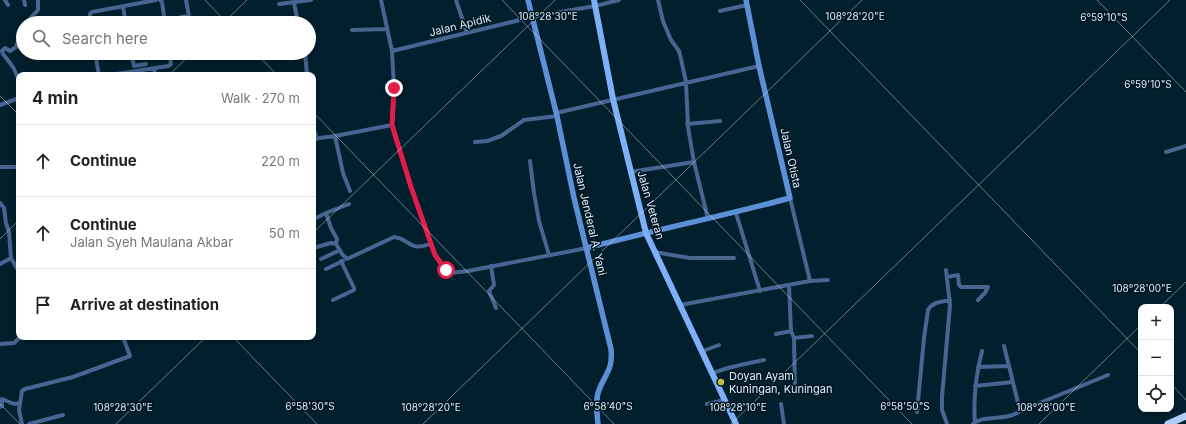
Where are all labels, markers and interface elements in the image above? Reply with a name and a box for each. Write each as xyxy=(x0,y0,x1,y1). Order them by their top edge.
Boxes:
text: 108°28'30"E xyxy=(518,10,578,22)
text: 108°28'20"E xyxy=(825,10,885,22)
street label: Jalan Apidik xyxy=(428,11,492,39)
text: 6°59'10"S xyxy=(1080,11,1128,23)
search box xyxy=(16,16,316,60)
icon: search xyxy=(30,27,52,49)
text: Search here xyxy=(62,29,148,48)
text: 6°59'10"S xyxy=(1124,78,1172,90)
route end xyxy=(385,79,403,97)
text: 4 min xyxy=(32,88,78,108)
text: Walk · 270 m xyxy=(221,90,300,106)
street label: Jalan Otista xyxy=(777,127,805,189)
icon: ahead xyxy=(32,150,54,172)
text: Continue xyxy=(70,151,137,170)
text: 220 m xyxy=(261,153,300,169)
street label: Jalan Jenderal A. Yani xyxy=(570,161,610,277)
street label: Jalan Veteran xyxy=(634,169,668,241)
text: Continue xyxy=(70,215,137,234)
icon: ahead xyxy=(32,222,54,244)
text: 50 m xyxy=(269,225,300,241)
text: Jalan Syeh Maulana Akbar xyxy=(70,234,233,250)
route start xyxy=(437,261,455,279)
text: 108°28'00"E xyxy=(1112,282,1172,294)
icon: arrive xyxy=(32,294,54,316)
text: Arrive at destination xyxy=(70,295,219,314)
map controls xyxy=(1138,304,1174,412)
button: + xyxy=(1138,304,1174,340)
button: − xyxy=(1138,340,1174,376)
place label: Doyan Ayam Kuningan, Kuningan xyxy=(729,369,832,396)
button: locate xyxy=(1138,376,1174,412)
marker: Doyan Ayam Kuningan, Kuningan xyxy=(716,377,726,387)
text: 6°58'30"S xyxy=(285,400,335,412)
text: 6°58'40"S xyxy=(583,400,633,412)
text: 6°58'50"S xyxy=(880,400,930,412)
text: 108°28'30"E xyxy=(93,401,153,413)
text: 108°28'20"E xyxy=(401,401,461,413)
text: 108°28'10"E xyxy=(709,401,767,413)
text: 108°28'00"E xyxy=(1016,401,1076,413)

